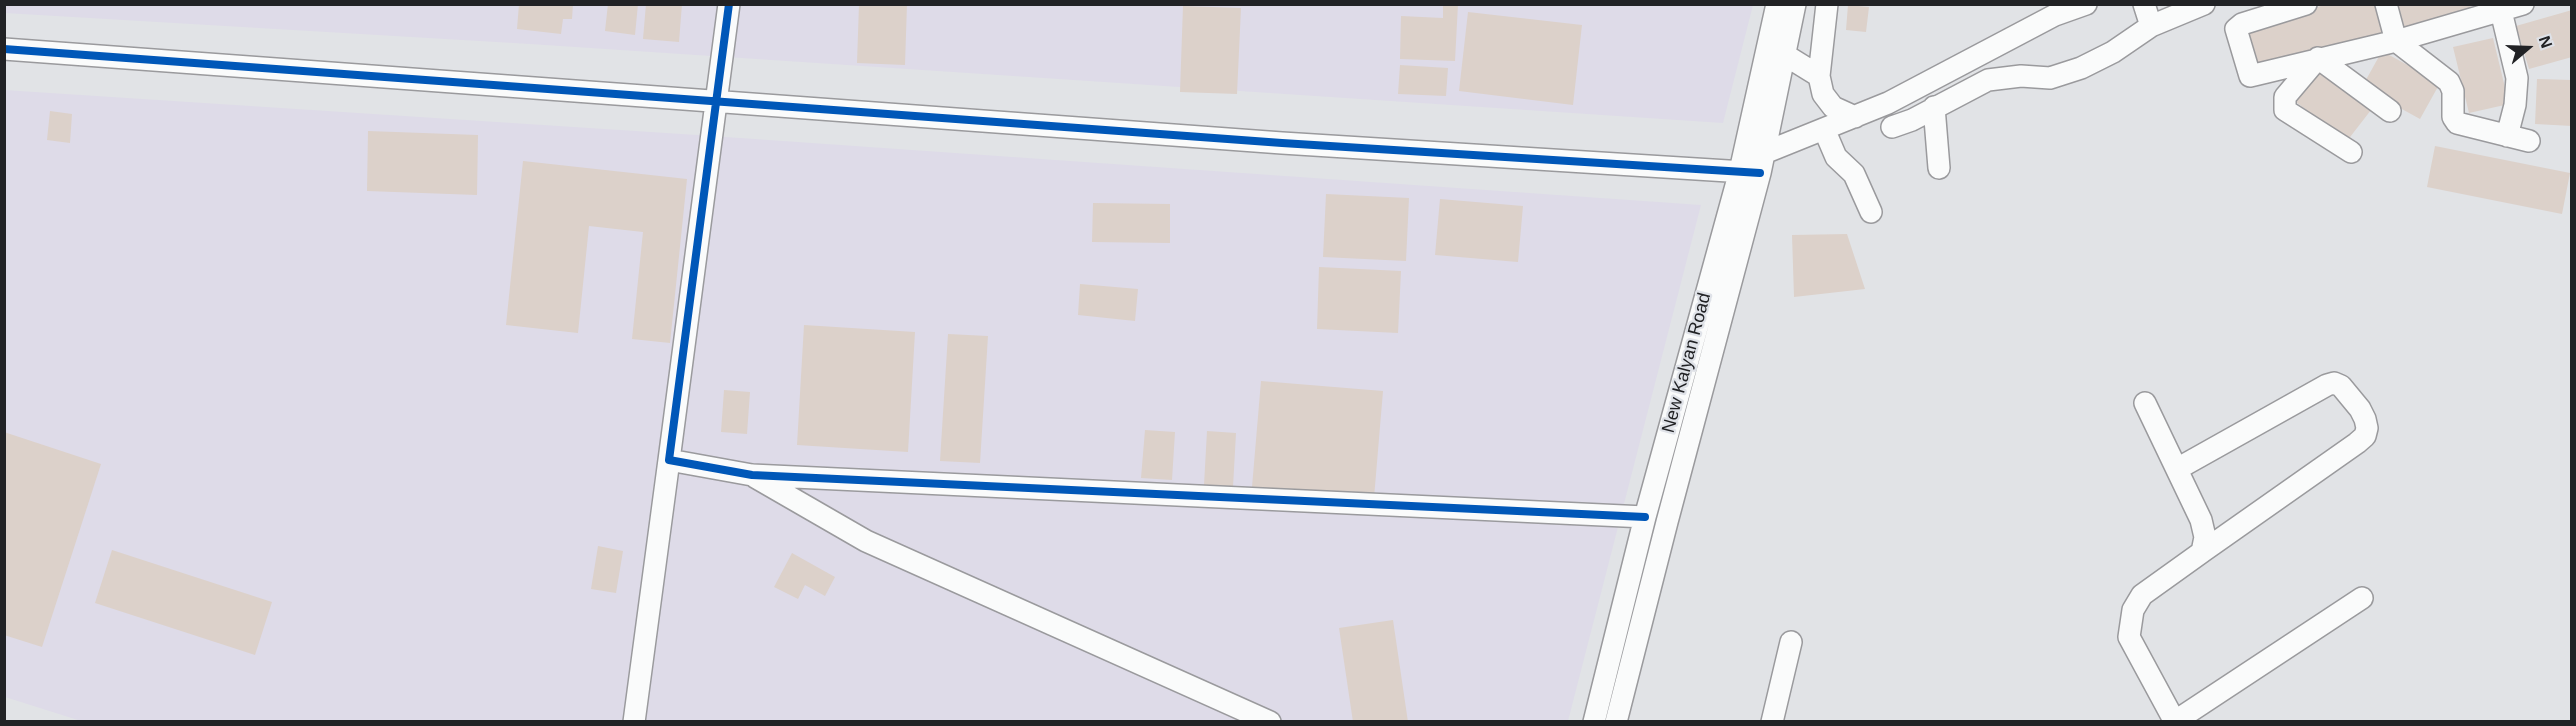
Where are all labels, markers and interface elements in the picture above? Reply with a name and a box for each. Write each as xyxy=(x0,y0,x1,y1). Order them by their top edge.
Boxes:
north arrow xyxy=(2498,18,2558,78)
text: N xyxy=(2536,34,2555,50)
street label: New Kalyan Road xyxy=(1658,291,1716,435)

